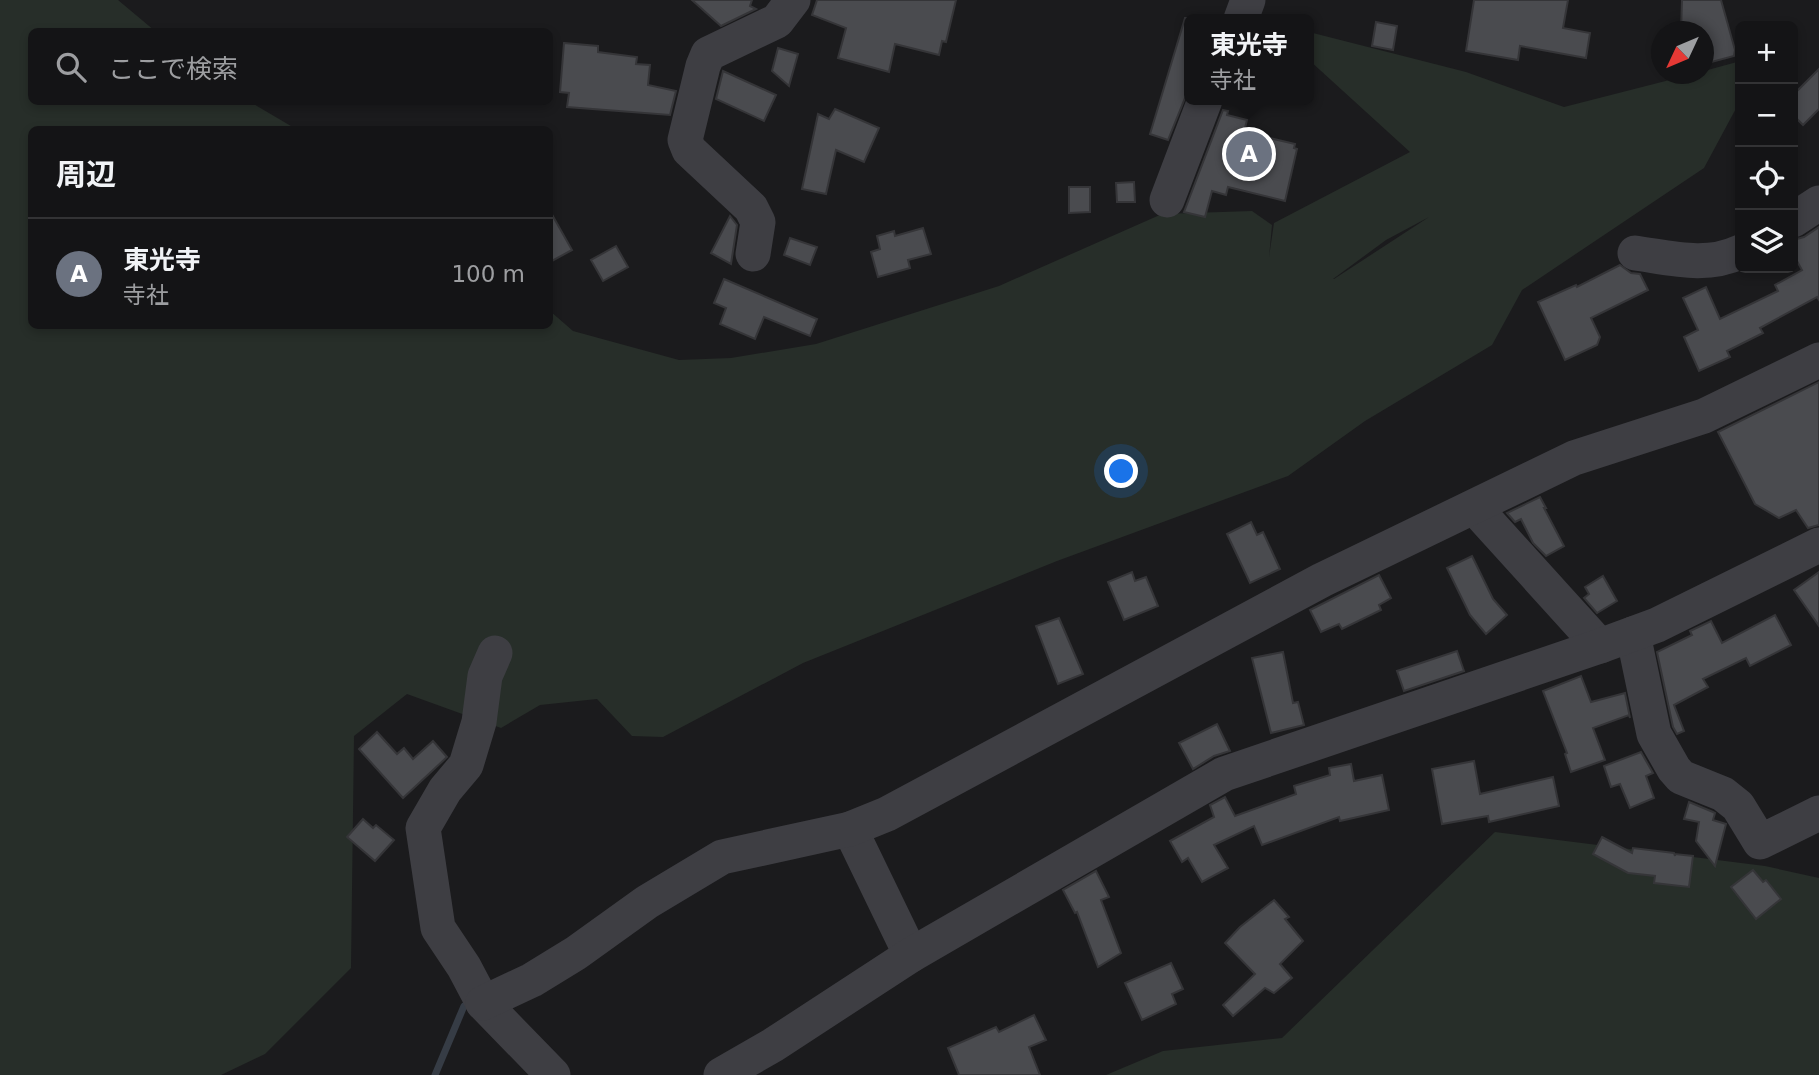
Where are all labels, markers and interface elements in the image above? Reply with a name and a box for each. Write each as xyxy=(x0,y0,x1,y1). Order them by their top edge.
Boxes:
popup xyxy=(1184,14,1314,105)
north arrow xyxy=(1651,21,1714,84)
map controls xyxy=(1735,21,1798,273)
button: + xyxy=(1735,21,1798,84)
search box xyxy=(28,28,553,105)
text: 東光寺 xyxy=(1210,30,1288,60)
icon: search xyxy=(52,48,90,86)
text: ここで検索 xyxy=(108,54,238,84)
text: 寺社 xyxy=(1210,67,1256,93)
button: − xyxy=(1735,84,1798,147)
pin: A xyxy=(1226,128,1272,180)
button: locate xyxy=(1735,147,1798,210)
text: 周辺 xyxy=(56,157,116,192)
button: layers xyxy=(1735,210,1798,273)
text: 東光寺 xyxy=(123,245,201,275)
text: A xyxy=(70,261,88,287)
text: 100 m xyxy=(451,261,525,287)
text: 寺社 xyxy=(123,282,169,308)
your location xyxy=(1104,454,1138,488)

